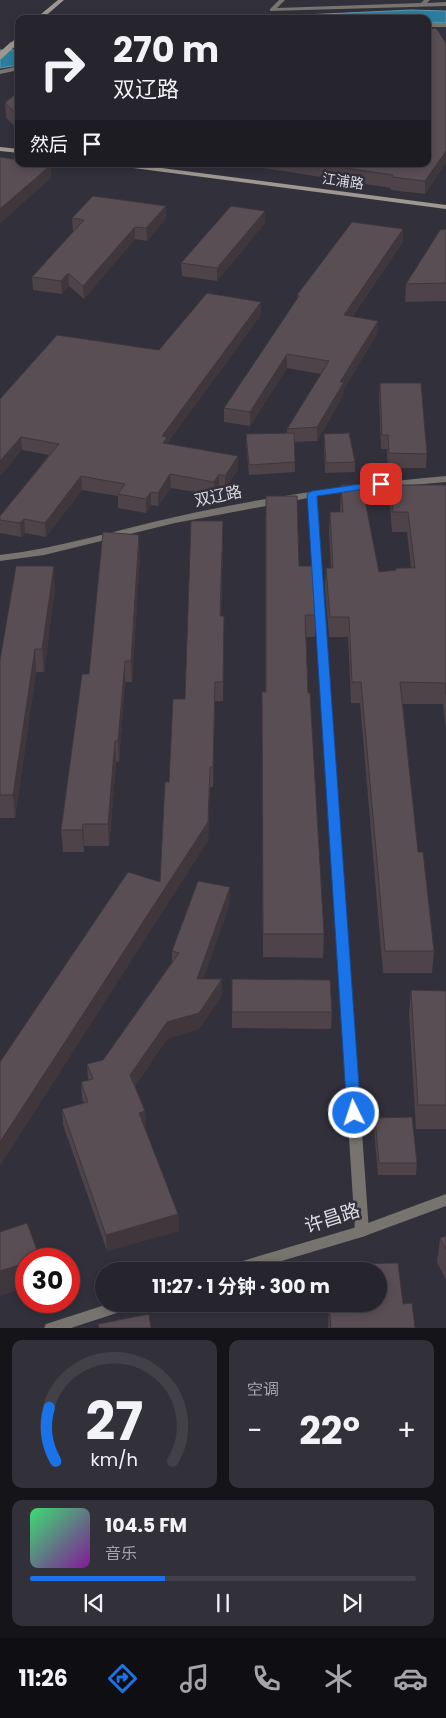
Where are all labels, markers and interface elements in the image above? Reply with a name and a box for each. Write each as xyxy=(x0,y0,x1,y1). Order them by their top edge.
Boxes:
text: 270 m xyxy=(113,25,219,74)
icon: right xyxy=(30,35,95,100)
text: 双辽路 xyxy=(113,74,179,105)
icon: arrive xyxy=(78,130,106,158)
text: 然后 xyxy=(30,131,68,158)
street label: 江浦路 xyxy=(321,168,365,194)
pin xyxy=(360,463,402,505)
icon: arrive xyxy=(367,470,395,498)
street label: 双辽路 xyxy=(192,480,244,512)
position arrow xyxy=(327,1086,379,1138)
street label: 许昌路 xyxy=(301,1196,363,1240)
speed limit sign: 30 xyxy=(15,1248,80,1313)
text: 11:27 · 1 分钟 · 300 m xyxy=(152,1273,330,1300)
text: 空调 xyxy=(247,1378,279,1401)
text: 27 xyxy=(86,1385,143,1458)
text: 22° xyxy=(299,1404,360,1457)
text: − xyxy=(247,1411,262,1450)
text: + xyxy=(397,1411,416,1450)
text: km/h xyxy=(91,1447,138,1472)
text: 104.5 FM xyxy=(105,1512,187,1539)
text: 音乐 xyxy=(105,1542,137,1565)
icon: previous xyxy=(80,1589,108,1617)
icon: pause xyxy=(209,1589,237,1617)
icon: next xyxy=(338,1589,366,1617)
icon: directions xyxy=(105,1661,140,1696)
icon: music xyxy=(177,1661,212,1696)
icon: phone xyxy=(249,1661,284,1696)
icon: climate xyxy=(321,1661,356,1696)
icon: car xyxy=(393,1661,428,1696)
text: 11:26 xyxy=(18,1663,68,1694)

